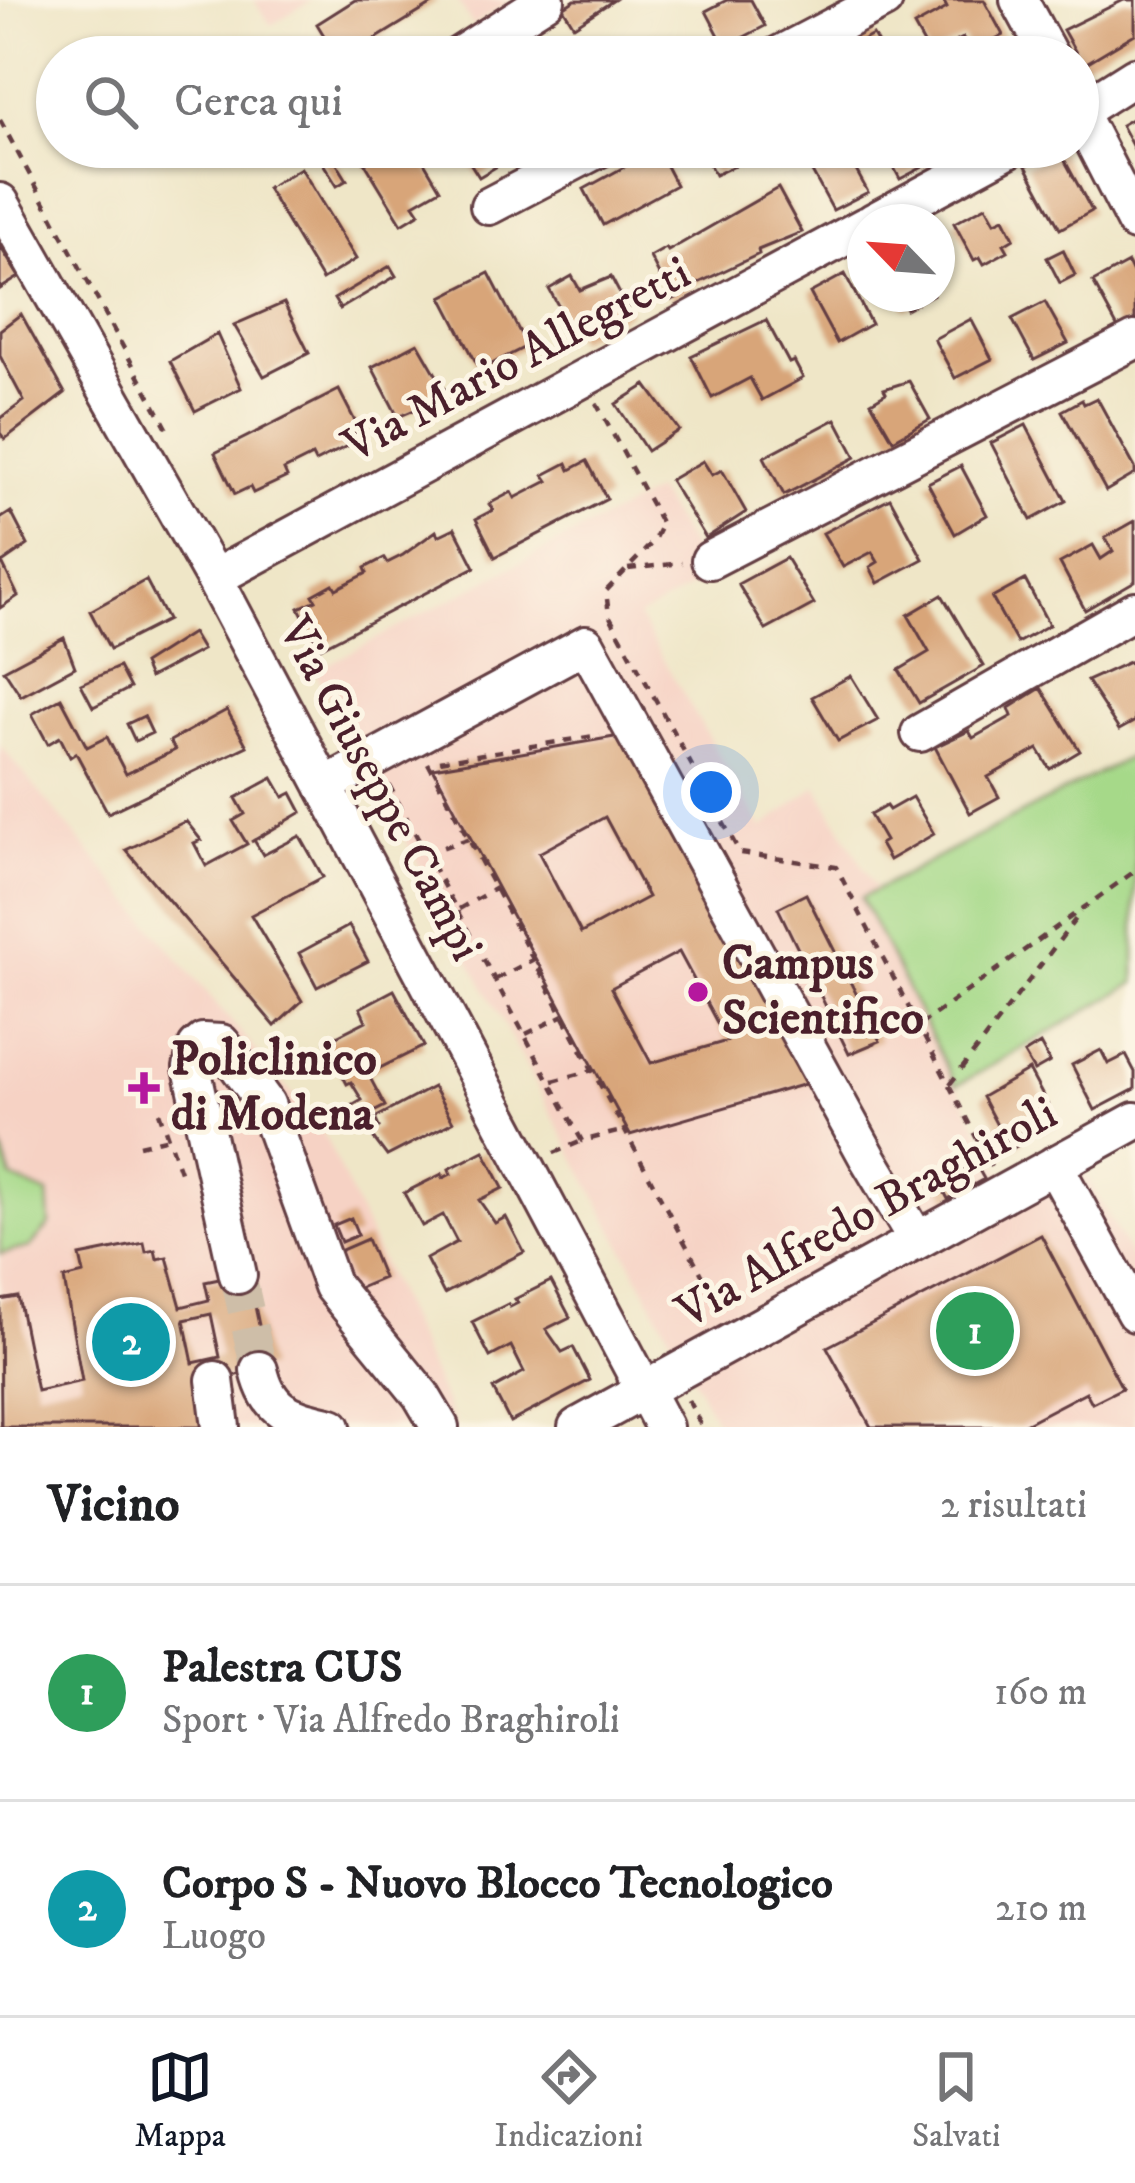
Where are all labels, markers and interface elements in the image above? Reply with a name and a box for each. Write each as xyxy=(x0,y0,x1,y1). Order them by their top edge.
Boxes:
search box xyxy=(36,36,1099,168)
icon: search xyxy=(78,69,144,135)
text: Cerca qui xyxy=(174,74,343,130)
north arrow xyxy=(847,204,955,312)
street label: Via Mario Allegretti xyxy=(332,243,701,477)
street label: Via Giuseppe Campi xyxy=(264,606,496,971)
your location xyxy=(681,762,741,822)
place label: Campus Scientifico xyxy=(722,934,924,1049)
marker: Campus Scientifico xyxy=(685,979,711,1005)
place label: Policlinico di Modena xyxy=(171,1030,377,1145)
marker: Policlinico di Modena xyxy=(128,1072,160,1104)
street label: Via Alfredo Braghiroli xyxy=(665,1084,1068,1343)
pin: 1 xyxy=(936,1286,1014,1376)
pin: 2 xyxy=(92,1297,170,1387)
text: Vicino xyxy=(48,1473,179,1537)
text: 2 risultati xyxy=(940,1481,1087,1530)
text: Palestra CUS xyxy=(162,1640,403,1696)
text: 1 xyxy=(80,1668,94,1717)
text: 160 m xyxy=(994,1668,1087,1717)
text: Sport · Via Alfredo Braghiroli xyxy=(162,1696,620,1745)
text: Corpo S - Nuovo Blocco Tecnologico xyxy=(162,1856,833,1912)
text: 2 xyxy=(77,1884,97,1933)
text: 210 m xyxy=(995,1884,1087,1933)
text: Luogo xyxy=(162,1912,266,1961)
tab: Mappa xyxy=(134,2044,226,2157)
tab: Indicazioni xyxy=(495,2044,643,2157)
tab: Salvati xyxy=(912,2044,1001,2157)

